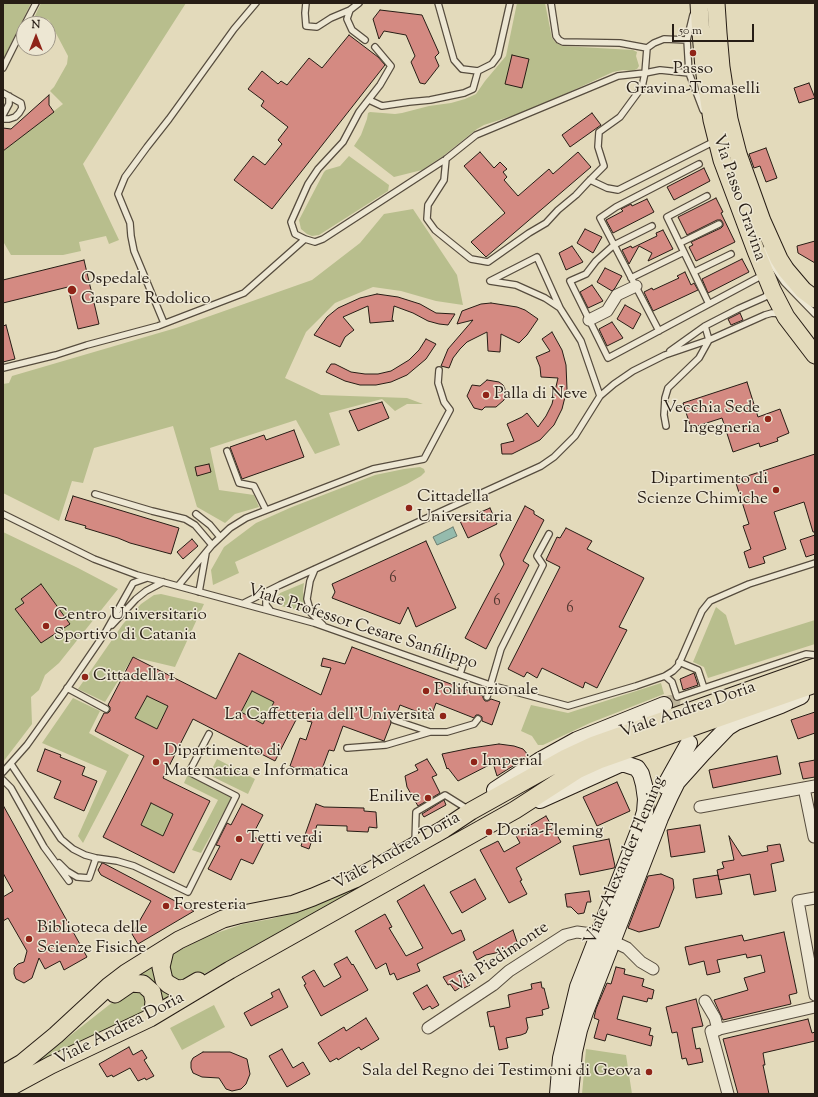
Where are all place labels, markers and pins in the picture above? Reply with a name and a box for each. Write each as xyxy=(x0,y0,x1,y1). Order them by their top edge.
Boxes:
marker: Passo Gravina-Tomaselli xyxy=(688,48,698,58)
place label: Passo Gravina-Tomaselli xyxy=(626,60,760,100)
place label: Ospedale Gaspare Rodolico xyxy=(81,270,211,310)
marker: Ospedale Gaspare Rodolico xyxy=(66,284,78,296)
place label: Palla di Neve xyxy=(494,385,587,405)
marker: Palla di Neve xyxy=(481,390,491,400)
place label: Vecchia Sede Ingegneria xyxy=(663,399,760,439)
marker: Vecchia Sede Ingegneria xyxy=(763,414,773,424)
place label: Dipartimento di Scienze Chimiche xyxy=(637,470,768,510)
marker: Dipartimento di Scienze Chimiche xyxy=(771,485,781,495)
place label: Cittadella Universitaria xyxy=(417,488,512,528)
marker: Cittadella Universitaria xyxy=(404,503,414,513)
place label: Centro Universitario Sportivo di Catania xyxy=(54,606,207,646)
marker: Centro Universitario Sportivo di Catania xyxy=(41,621,51,631)
place label: Cittadella 1 xyxy=(93,667,174,687)
marker: Cittadella 1 xyxy=(80,672,90,682)
place label: Polifunzionale xyxy=(434,681,538,701)
marker: Polifunzionale xyxy=(421,686,431,696)
place label: La Caffetteria dell'Università xyxy=(224,706,435,726)
marker: La Caffetteria dell'Università xyxy=(438,711,448,721)
place label: Dipartimento di Matematica e Informatica xyxy=(164,742,349,782)
place label: Imperial xyxy=(482,752,543,772)
marker: Dipartimento di Matematica e Informatica xyxy=(151,757,161,767)
marker: Imperial xyxy=(469,757,479,767)
place label: Enilive xyxy=(369,788,420,808)
marker: Enilive xyxy=(423,793,433,803)
place label: Doria-Fleming xyxy=(497,822,603,842)
marker: Doria-Fleming xyxy=(484,827,494,837)
place label: Tetti verdi xyxy=(247,829,322,849)
marker: Tetti verdi xyxy=(234,834,244,844)
place label: Foresteria xyxy=(174,896,246,916)
marker: Foresteria xyxy=(161,901,171,911)
place label: Biblioteca delle Scienze Fisiche xyxy=(37,919,148,959)
marker: Biblioteca delle Scienze Fisiche xyxy=(24,934,34,944)
place label: Sala del Regno dei Testimoni di Geova xyxy=(362,1062,641,1082)
marker: Sala del Regno dei Testimoni di Geova xyxy=(644,1067,654,1077)

